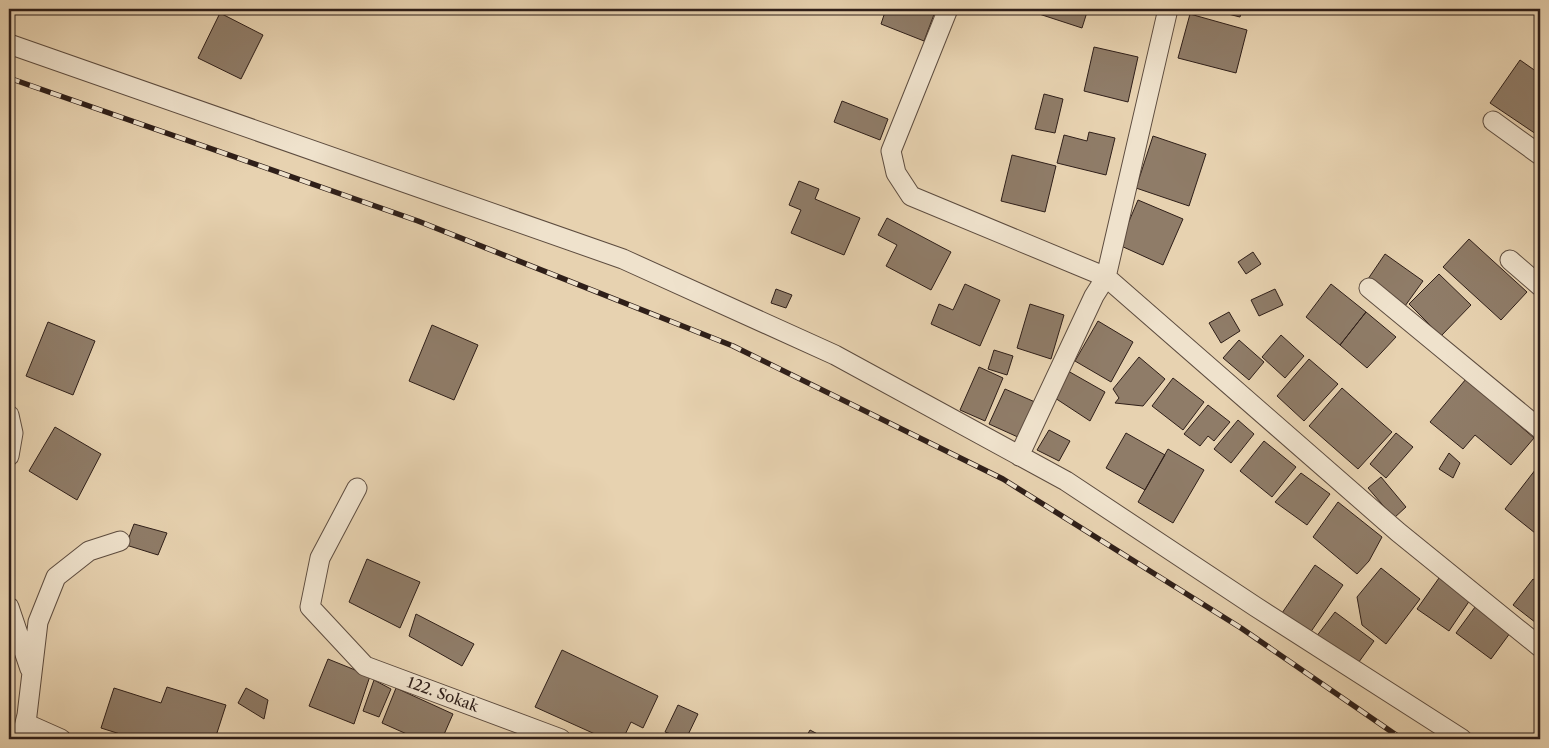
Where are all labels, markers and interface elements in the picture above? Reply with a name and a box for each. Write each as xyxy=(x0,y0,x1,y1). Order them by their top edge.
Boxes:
street label: 122. Sokak xyxy=(405,672,483,716)

